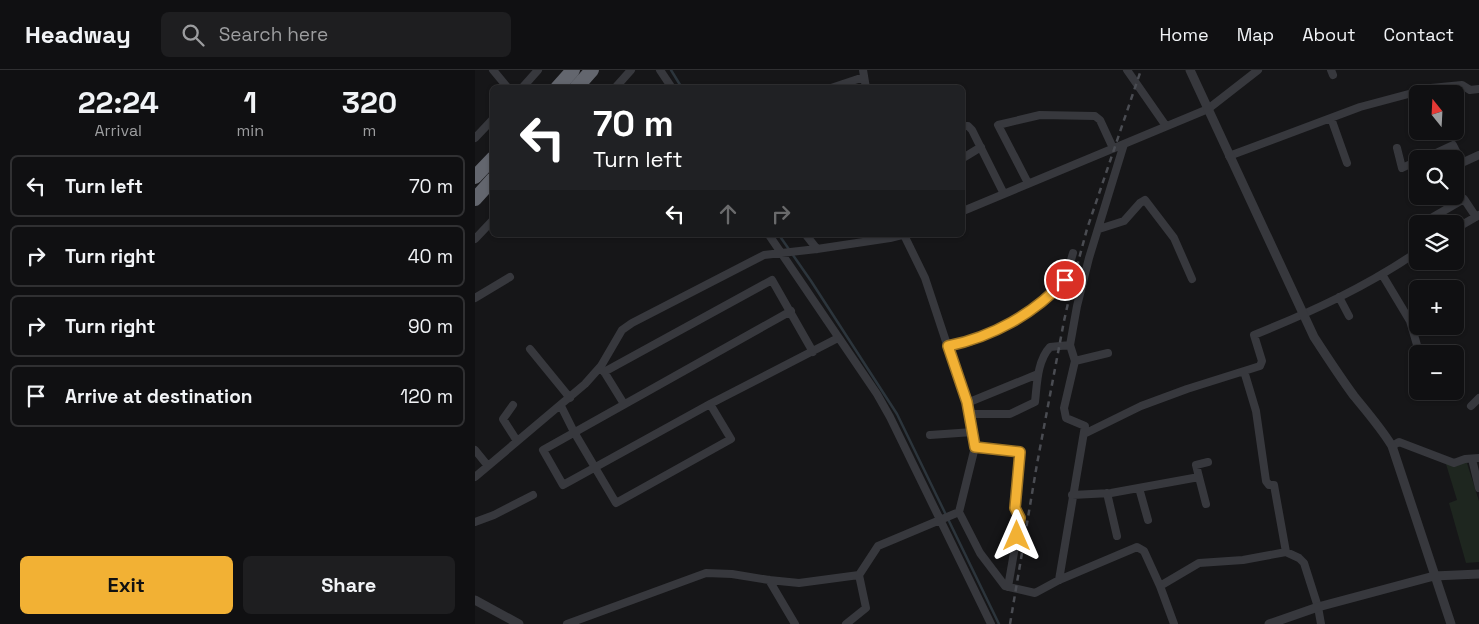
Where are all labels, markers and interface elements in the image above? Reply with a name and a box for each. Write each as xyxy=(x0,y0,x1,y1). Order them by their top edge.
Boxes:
search box xyxy=(161,12,511,57)
text: Headway xyxy=(25,19,131,50)
icon: search xyxy=(179,21,207,49)
text: Search here xyxy=(219,22,328,47)
text: Home xyxy=(1160,23,1209,46)
text: Map xyxy=(1237,23,1274,46)
text: About xyxy=(1302,23,1356,46)
text: Contact xyxy=(1384,23,1454,46)
text: 22:24 xyxy=(78,83,159,122)
text: 1 xyxy=(243,83,257,122)
text: 320 xyxy=(342,83,397,122)
north arrow xyxy=(1409,85,1464,140)
map controls xyxy=(1409,85,1464,400)
text: 70 m xyxy=(593,102,674,146)
icon: left xyxy=(510,105,575,170)
text: Arrival xyxy=(94,120,142,141)
text: min xyxy=(237,120,264,141)
text: m xyxy=(363,120,376,141)
text: Turn left xyxy=(593,145,683,173)
button: search xyxy=(1409,150,1464,205)
icon: left xyxy=(22,172,50,200)
text: Turn left xyxy=(65,174,143,199)
text: 70 m xyxy=(409,174,453,199)
icon: left xyxy=(661,200,689,228)
icon: ahead xyxy=(714,200,742,228)
icon: right xyxy=(767,200,795,228)
button: layers xyxy=(1409,215,1464,270)
icon: right xyxy=(22,242,50,270)
text: Turn right xyxy=(65,244,155,269)
text: 40 m xyxy=(408,244,453,269)
pin xyxy=(1044,259,1086,301)
icon: arrive xyxy=(1051,266,1079,294)
button: + xyxy=(1409,280,1464,335)
icon: right xyxy=(22,312,50,340)
text: Turn right xyxy=(65,314,155,339)
text: 90 m xyxy=(408,314,453,339)
button: − xyxy=(1409,345,1464,400)
icon: arrive xyxy=(22,382,50,410)
text: Arrive at destination xyxy=(65,384,253,409)
text: 120 m xyxy=(400,384,453,409)
position arrow xyxy=(990,509,1042,561)
button: Exit xyxy=(20,556,233,614)
button: Share xyxy=(243,556,455,614)

